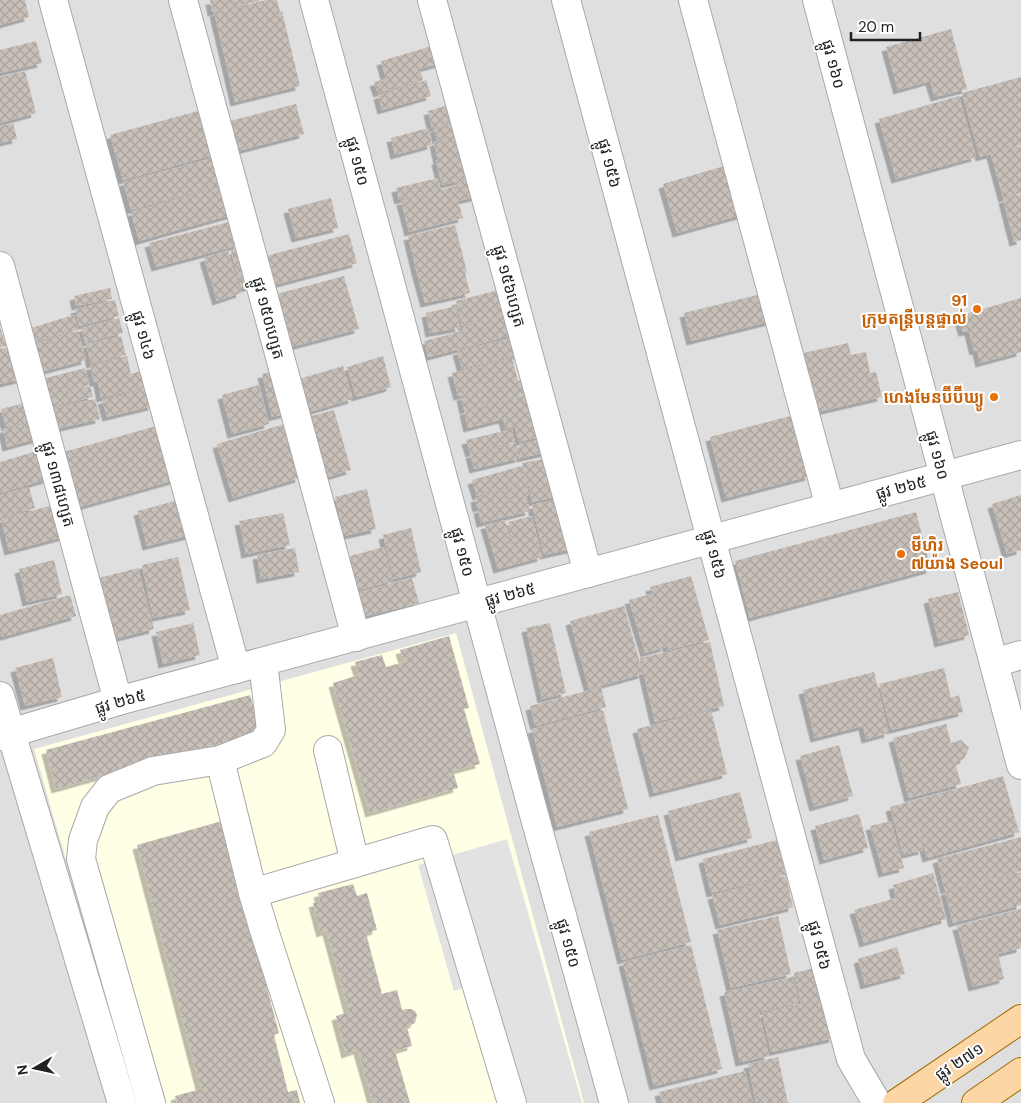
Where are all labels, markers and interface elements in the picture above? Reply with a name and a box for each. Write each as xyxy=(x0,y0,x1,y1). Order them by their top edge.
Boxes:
scale bar xyxy=(851,10,920,42)
text: 20 m xyxy=(858,17,894,37)
street label: ផ្លូវ ១៦០ xyxy=(813,37,850,92)
street label: ផ្លូវ ១៥០ xyxy=(337,134,374,189)
street label: ផ្លូវ ១៥៦ xyxy=(589,136,626,191)
street label: ផ្លូវ ១៥៦ហ្សេត xyxy=(485,243,531,331)
street label: ផ្លូវ ១៥០ហ្សេត xyxy=(244,275,290,363)
place label: 91 ក្រុមតន្រ្តីបន្តផ្ទាល់ xyxy=(862,290,967,332)
marker: 91 ក្រុមតន្រ្តីបន្តផ្ទាល់ xyxy=(971,303,983,315)
street label: ផ្លូវ ១៤៦ xyxy=(123,308,160,363)
place label: ហេងមែនប៊ីប៊ីឃ្យូ xyxy=(884,385,984,412)
marker: ហេងមែនប៊ីប៊ីឃ្យូ xyxy=(988,391,1000,403)
street label: ផ្លូវ ១៦០ xyxy=(917,428,954,483)
street label: ផ្លូវ ១៣៨ហ្សេត xyxy=(33,439,80,530)
street label: ផ្លូវ ២៦៥ xyxy=(873,471,930,508)
street label: ផ្លូវ ១៥០ xyxy=(442,525,479,580)
street label: ផ្លូវ ១៥៦ xyxy=(694,527,731,582)
place label: មីហិរ ៧យ៉ាង Seoul xyxy=(911,535,1003,574)
marker: មីហិរ ៧យ៉ាង Seoul xyxy=(895,548,907,560)
street label: ផ្លូវ ២៦៥ xyxy=(482,578,539,615)
street label: ផ្លូវ ២៦៥ xyxy=(92,684,149,722)
street label: ផ្លូវ ១៥០ xyxy=(548,916,586,971)
street label: ផ្លូវ ១៥៦ xyxy=(799,918,836,973)
street label: ផ្លូវ ២៧១ xyxy=(931,1038,990,1088)
north arrow xyxy=(10,1043,60,1093)
text: N xyxy=(12,1064,32,1076)

